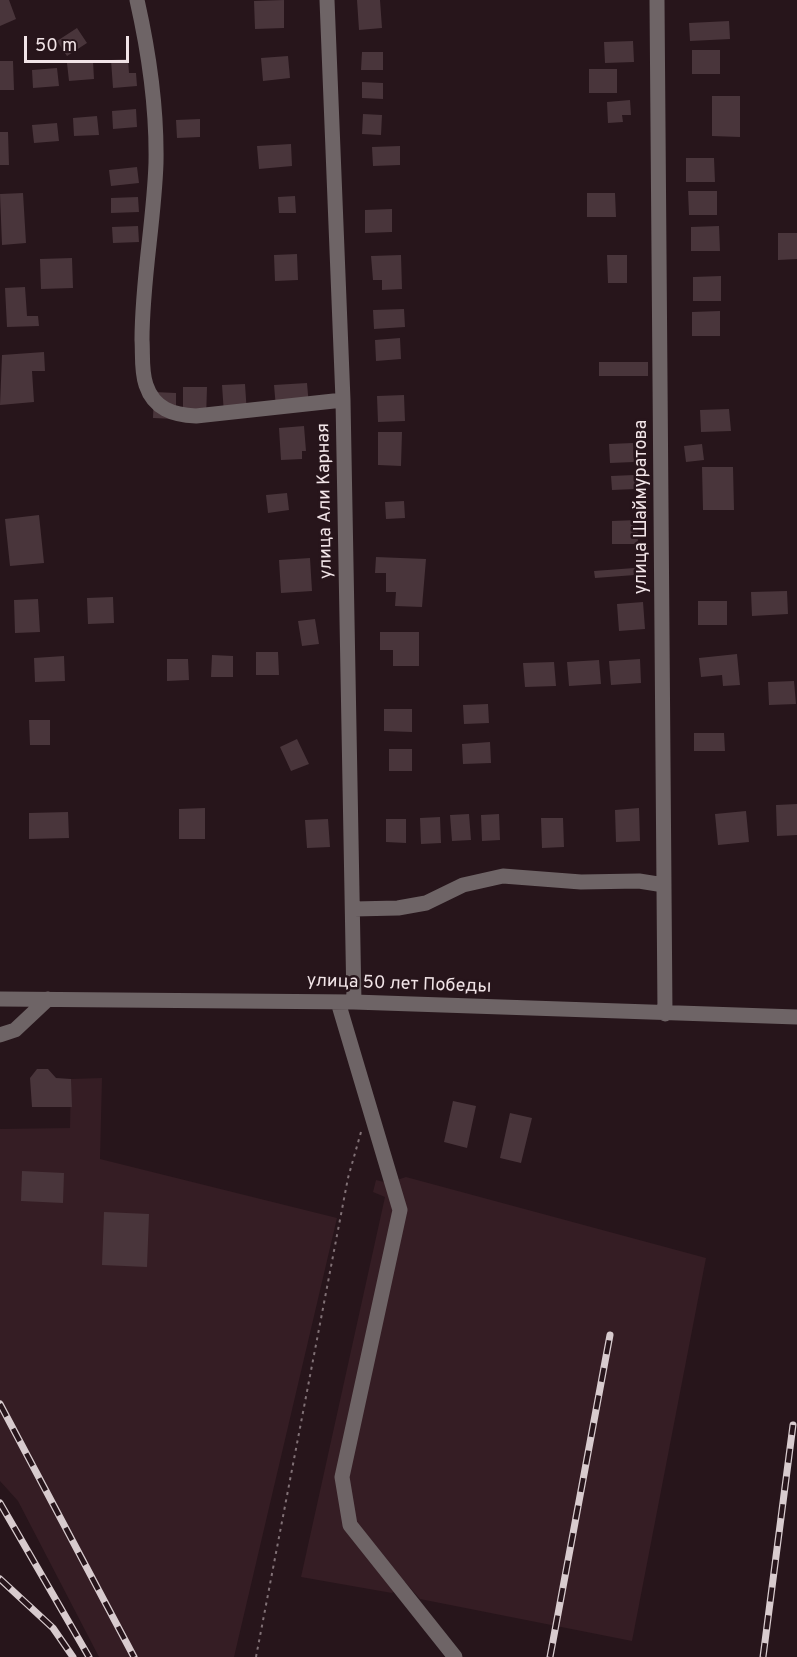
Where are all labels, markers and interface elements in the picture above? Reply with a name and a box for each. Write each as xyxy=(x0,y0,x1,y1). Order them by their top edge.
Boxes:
scale bar xyxy=(27,24,132,62)
text: 50 m xyxy=(35,35,77,58)
street label: улица Шаймуратова xyxy=(631,420,653,594)
street label: улица Али Карная xyxy=(314,423,338,579)
street label: улица 50 лет Победы xyxy=(306,971,492,999)

